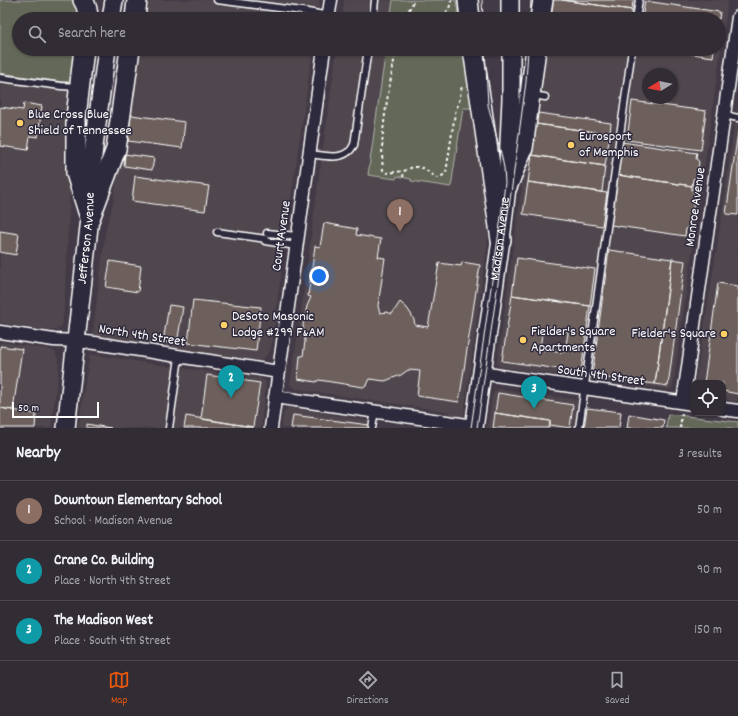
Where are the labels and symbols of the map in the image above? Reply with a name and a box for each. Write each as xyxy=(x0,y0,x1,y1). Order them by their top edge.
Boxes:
north arrow xyxy=(642,68,678,104)
place label: Blue Cross Blue Shield of Tennessee xyxy=(28,105,132,141)
marker: Blue Cross Blue Shield of Tennessee xyxy=(15,118,25,128)
place label: Eurosport of Memphis xyxy=(579,127,639,163)
marker: Eurosport of Memphis xyxy=(566,140,576,150)
street label: Monroe Avenue xyxy=(681,166,711,248)
street label: Jefferson Avenue xyxy=(73,192,101,285)
street label: Madison Avenue xyxy=(485,196,516,282)
street label: Court Avenue xyxy=(267,199,297,273)
pin: 1 xyxy=(387,199,413,232)
your location xyxy=(309,266,329,286)
place label: DeSoto Masonic Lodge #299 F&AM xyxy=(232,307,324,343)
street label: North 4th Street xyxy=(97,319,187,353)
marker: DeSoto Masonic Lodge #299 F&AM xyxy=(219,320,229,330)
place label: Fielder's Square Apartments xyxy=(531,322,615,358)
place label: Fielder's Square xyxy=(632,324,716,344)
marker: Fielder's Square xyxy=(719,329,729,339)
marker: Fielder's Square Apartments xyxy=(518,335,528,345)
street label: South 4th Street xyxy=(556,360,646,392)
pin: 2 xyxy=(218,365,244,398)
pin: 3 xyxy=(521,376,547,409)
scale bar xyxy=(12,400,99,419)

